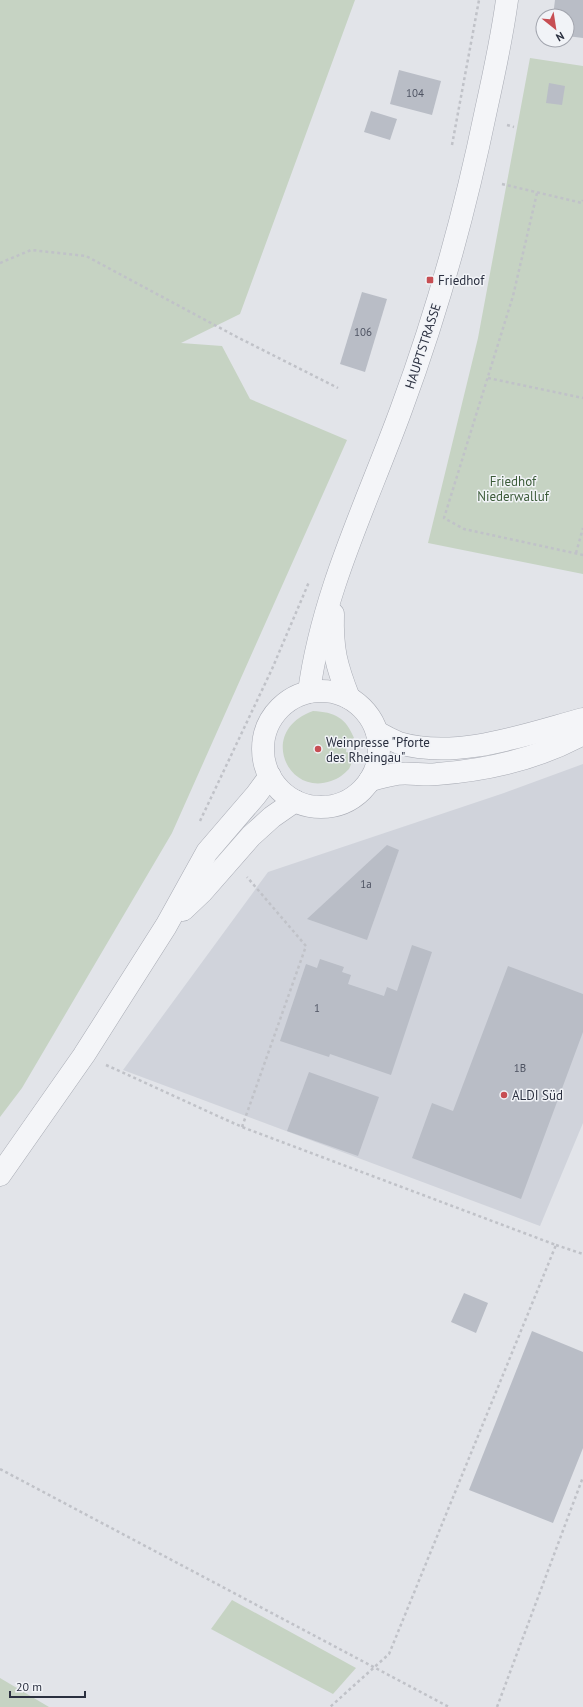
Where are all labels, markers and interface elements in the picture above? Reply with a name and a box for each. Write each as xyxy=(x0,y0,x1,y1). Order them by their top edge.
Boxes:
north arrow xyxy=(535,8,575,48)
text: N xyxy=(553,29,567,45)
house number: 104 xyxy=(406,86,424,100)
place label: Friedhof xyxy=(438,272,485,289)
marker: Friedhof xyxy=(425,275,435,285)
street label: HAUPTSTRASSE xyxy=(401,301,445,391)
house number: 106 xyxy=(354,325,372,339)
park label: Friedhof Niederwalluf xyxy=(477,473,550,505)
place label: Weinpresse "Pforte des Rheingau" xyxy=(326,734,430,766)
marker: Weinpresse "Pforte des Rheingau" xyxy=(313,744,323,754)
house number: 1a xyxy=(360,877,372,891)
house number: 1 xyxy=(314,1001,320,1015)
house number: 1B xyxy=(514,1061,526,1075)
place label: ALDI Süd xyxy=(512,1087,563,1104)
marker: ALDI Süd xyxy=(499,1090,509,1100)
scale bar xyxy=(10,1673,85,1699)
text: 20 m xyxy=(16,1679,42,1694)

